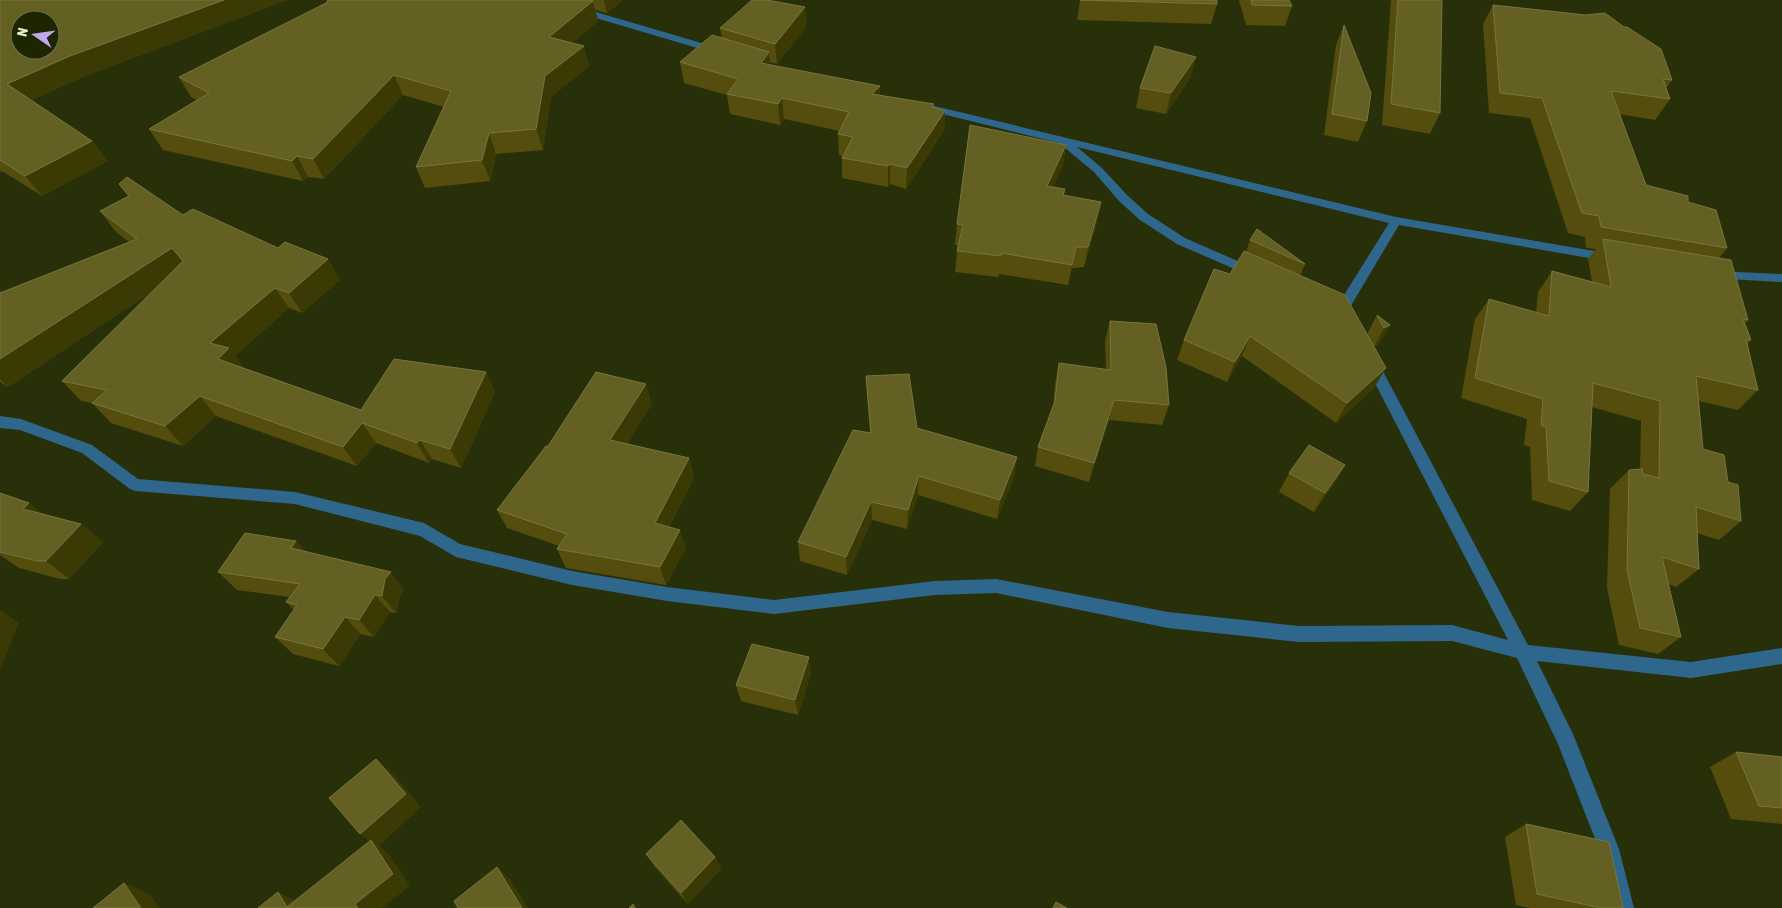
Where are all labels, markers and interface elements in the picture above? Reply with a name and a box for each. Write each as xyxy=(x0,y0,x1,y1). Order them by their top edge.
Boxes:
north arrow xyxy=(10,10,60,60)
text: N xyxy=(14,26,31,38)

